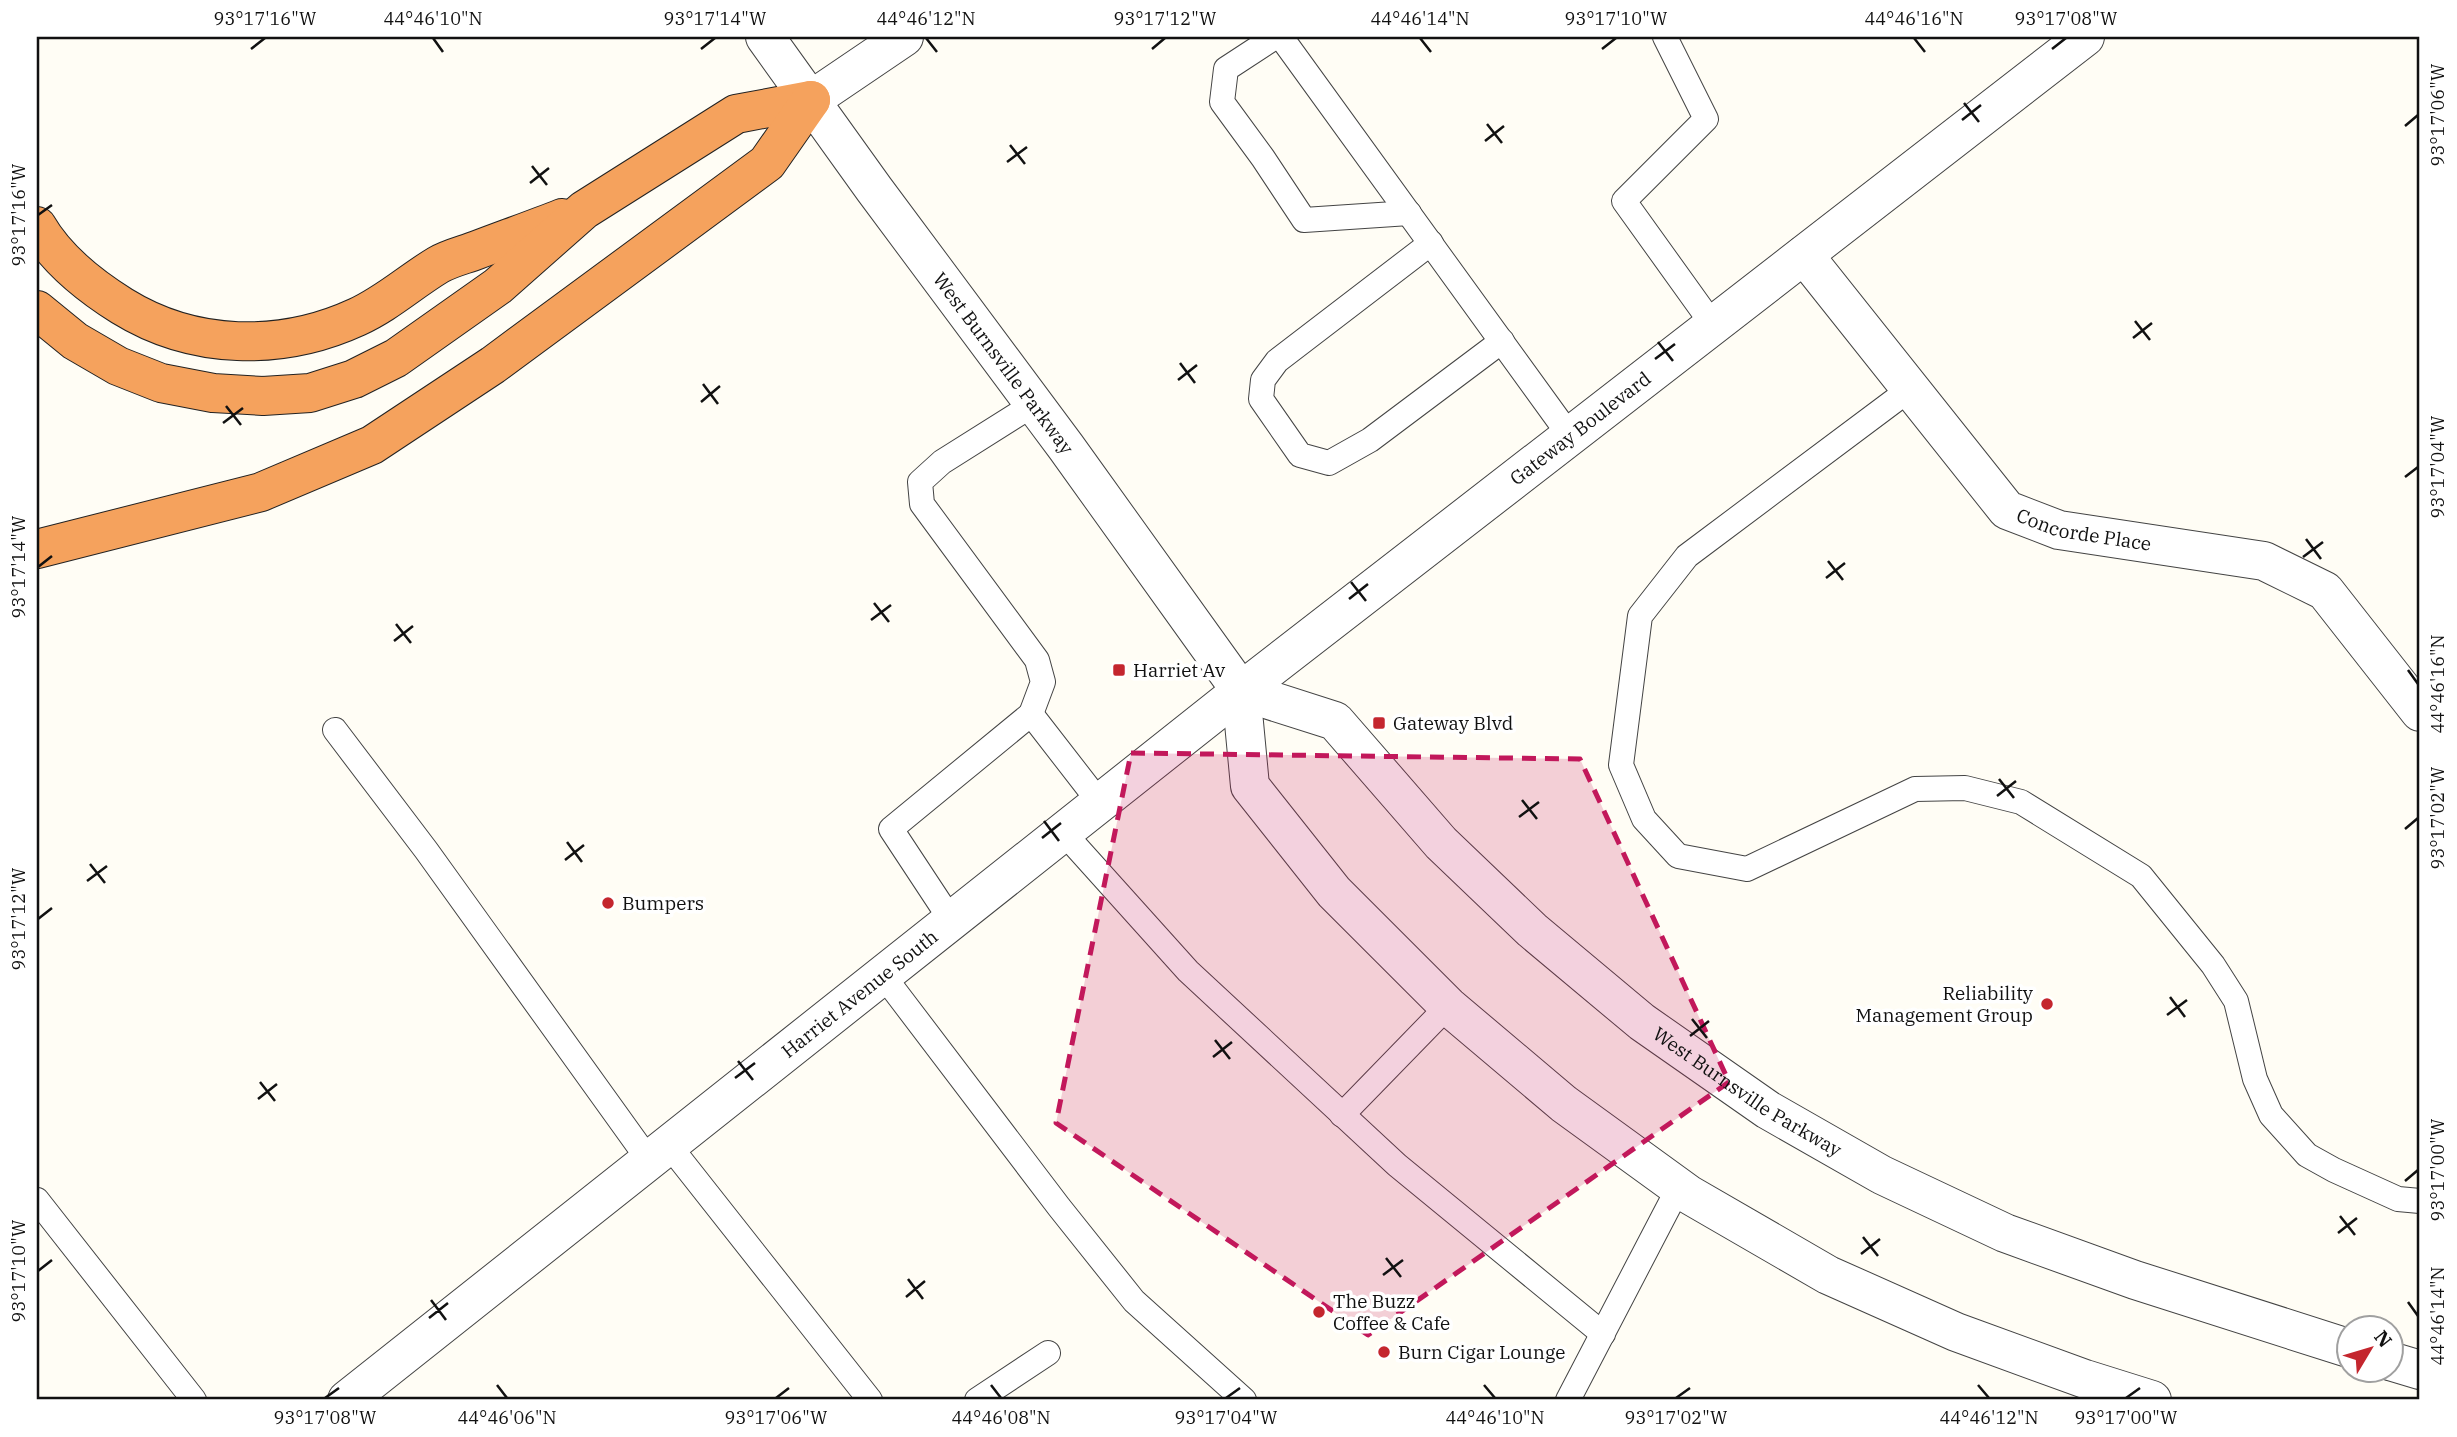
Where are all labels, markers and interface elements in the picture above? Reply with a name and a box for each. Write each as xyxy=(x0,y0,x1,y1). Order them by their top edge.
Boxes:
text: 93°17'16"W xyxy=(214,7,317,30)
text: 44°46'10"N xyxy=(384,7,483,30)
text: 93°17'14"W xyxy=(664,7,767,30)
text: 44°46'12"N xyxy=(877,7,976,30)
text: 93°17'12"W xyxy=(1114,7,1217,30)
text: 44°46'14"N xyxy=(1371,7,1470,30)
text: 93°17'10"W xyxy=(1565,7,1668,30)
text: 44°46'16"N xyxy=(1865,7,1964,30)
text: 93°17'08"W xyxy=(2015,7,2118,30)
text: 93°17'06"W xyxy=(2426,63,2449,166)
text: 93°17'16"W xyxy=(7,163,30,266)
street label: West Burnsville Parkway xyxy=(928,267,1080,459)
street label: Gateway Boulevard xyxy=(1505,366,1655,490)
text: 93°17'04"W xyxy=(2426,415,2449,518)
street label: Concorde Place xyxy=(2013,503,2153,556)
text: 93°17'14"W xyxy=(7,515,30,618)
text: 44°46'16"N xyxy=(2426,635,2449,734)
place label: Harriet Av xyxy=(1133,658,1226,682)
marker: Harriet Av xyxy=(1111,662,1127,678)
place label: Gateway Blvd xyxy=(1393,711,1513,735)
marker: Gateway Blvd xyxy=(1371,715,1387,731)
text: 93°17'02"W xyxy=(2426,766,2449,869)
text: 93°17'12"W xyxy=(7,867,30,970)
place label: Bumpers xyxy=(622,891,704,915)
marker: Bumpers xyxy=(600,895,616,911)
street label: Harriet Avenue South xyxy=(776,924,943,1063)
place label: Reliability Management Group xyxy=(1855,981,2034,1027)
marker: Reliability Management Group xyxy=(2039,996,2055,1012)
street label: West Burnsville Parkway xyxy=(1648,1021,1847,1162)
text: 93°17'00"W xyxy=(2426,1118,2449,1221)
text: 93°17'10"W xyxy=(7,1219,30,1322)
text: 44°46'14"N xyxy=(2426,1267,2449,1366)
place label: The Buzz Coffee & Cafe xyxy=(1333,1289,1450,1335)
marker: The Buzz Coffee & Cafe xyxy=(1311,1304,1327,1320)
north arrow xyxy=(2334,1314,2404,1384)
text: N xyxy=(2369,1325,2397,1352)
place label: Burn Cigar Lounge xyxy=(1398,1340,1565,1364)
marker: Burn Cigar Lounge xyxy=(1376,1344,1392,1360)
text: 93°17'08"W xyxy=(274,1406,377,1429)
text: 44°46'06"N xyxy=(458,1406,557,1429)
text: 93°17'06"W xyxy=(725,1406,828,1429)
text: 44°46'08"N xyxy=(952,1406,1051,1429)
text: 93°17'04"W xyxy=(1175,1406,1278,1429)
text: 44°46'10"N xyxy=(1446,1406,1545,1429)
text: 93°17'02"W xyxy=(1625,1406,1728,1429)
text: 44°46'12"N xyxy=(1940,1406,2039,1429)
text: 93°17'00"W xyxy=(2075,1406,2178,1429)

